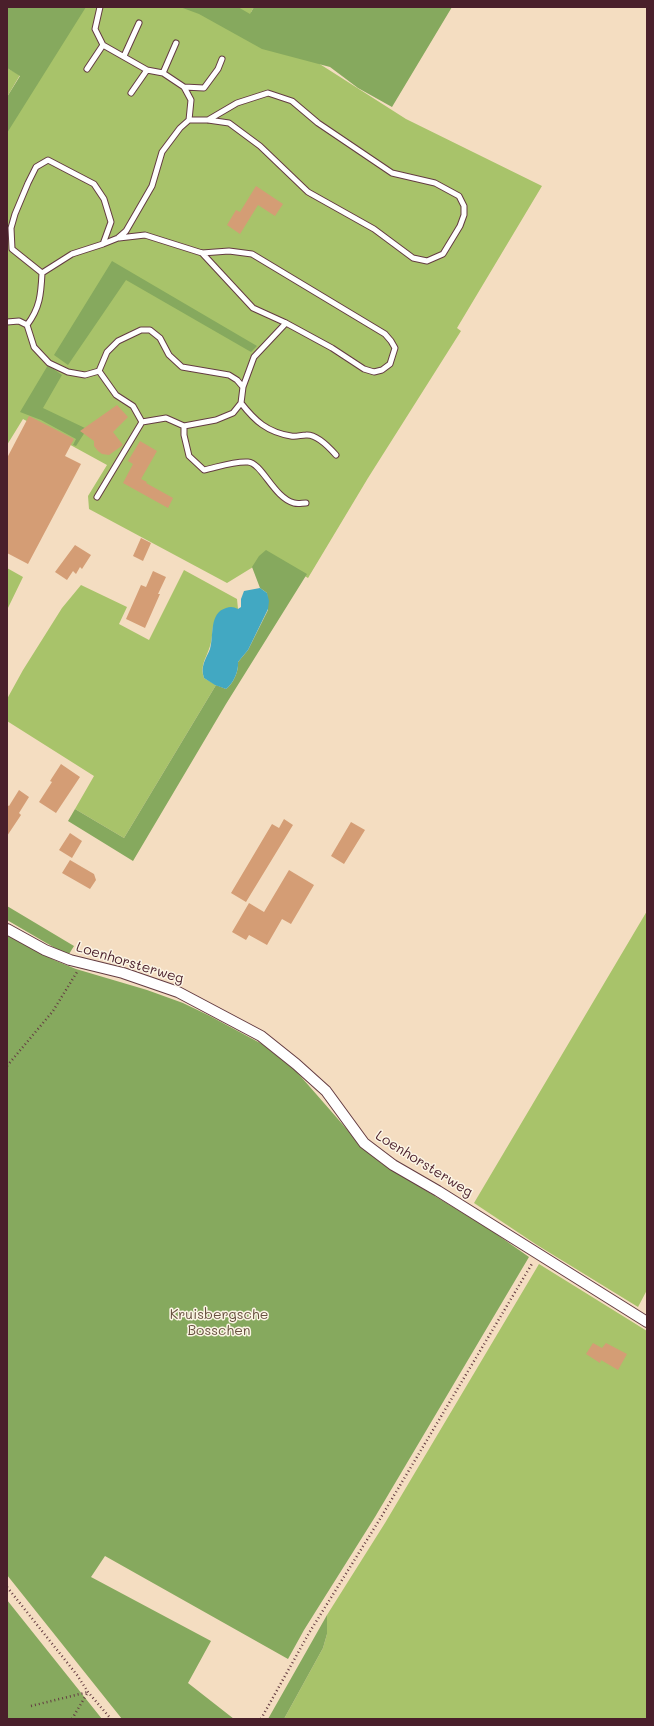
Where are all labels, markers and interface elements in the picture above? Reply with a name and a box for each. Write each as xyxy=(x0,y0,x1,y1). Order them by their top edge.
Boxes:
street label: Loenhorsterweg xyxy=(74,939,186,987)
street label: Loenhorsterweg xyxy=(372,1127,476,1201)
park label: Kruisbergsche Bosschen xyxy=(170,1307,268,1340)

